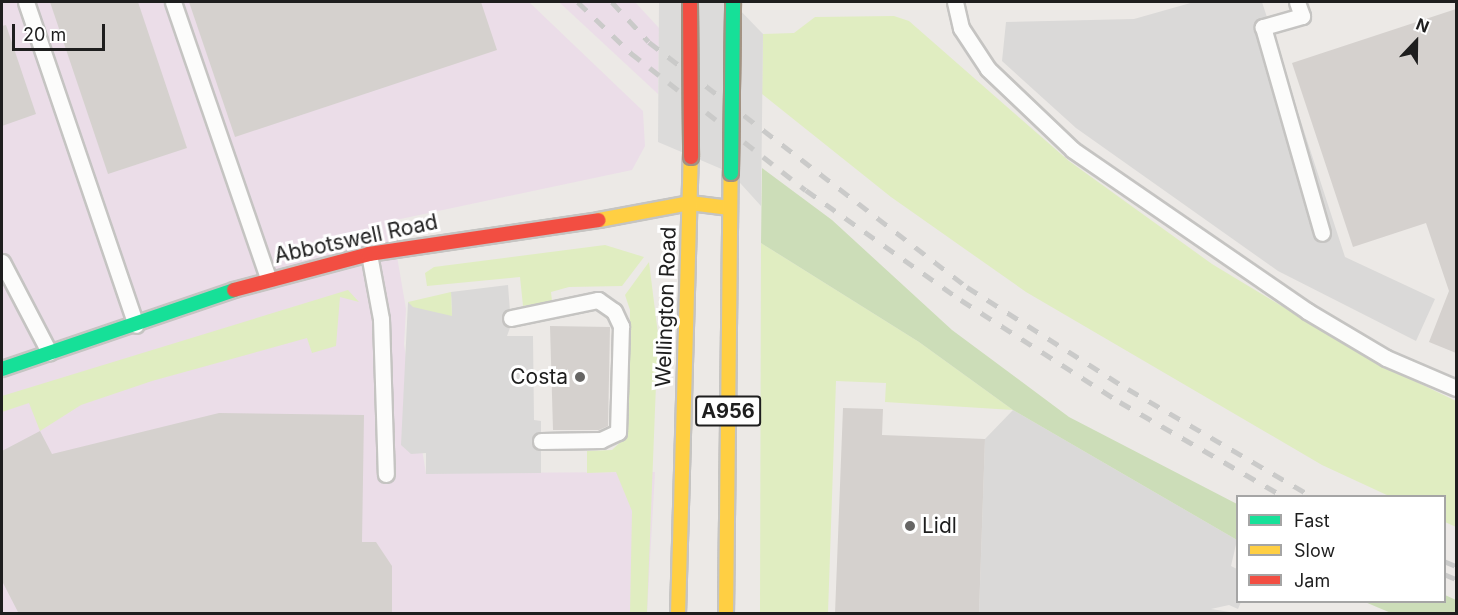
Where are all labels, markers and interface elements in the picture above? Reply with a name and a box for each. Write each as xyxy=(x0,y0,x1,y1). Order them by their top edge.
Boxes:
scale bar xyxy=(15,12,108,50)
north arrow xyxy=(1386,12,1446,72)
text: N xyxy=(1413,14,1432,37)
text: 20 m xyxy=(23,24,66,45)
street label: Abbotswell Road xyxy=(272,209,440,269)
street label: Wellington Road xyxy=(651,226,681,388)
place label: Costa xyxy=(510,364,568,390)
marker: Costa xyxy=(573,370,587,384)
road number: A956 xyxy=(695,394,761,428)
legend xyxy=(1236,495,1446,603)
text: Fast xyxy=(1294,510,1330,531)
place label: Lidl xyxy=(922,513,957,539)
marker: Lidl xyxy=(903,519,917,533)
text: Slow xyxy=(1294,540,1335,561)
text: Jam xyxy=(1294,570,1330,591)

